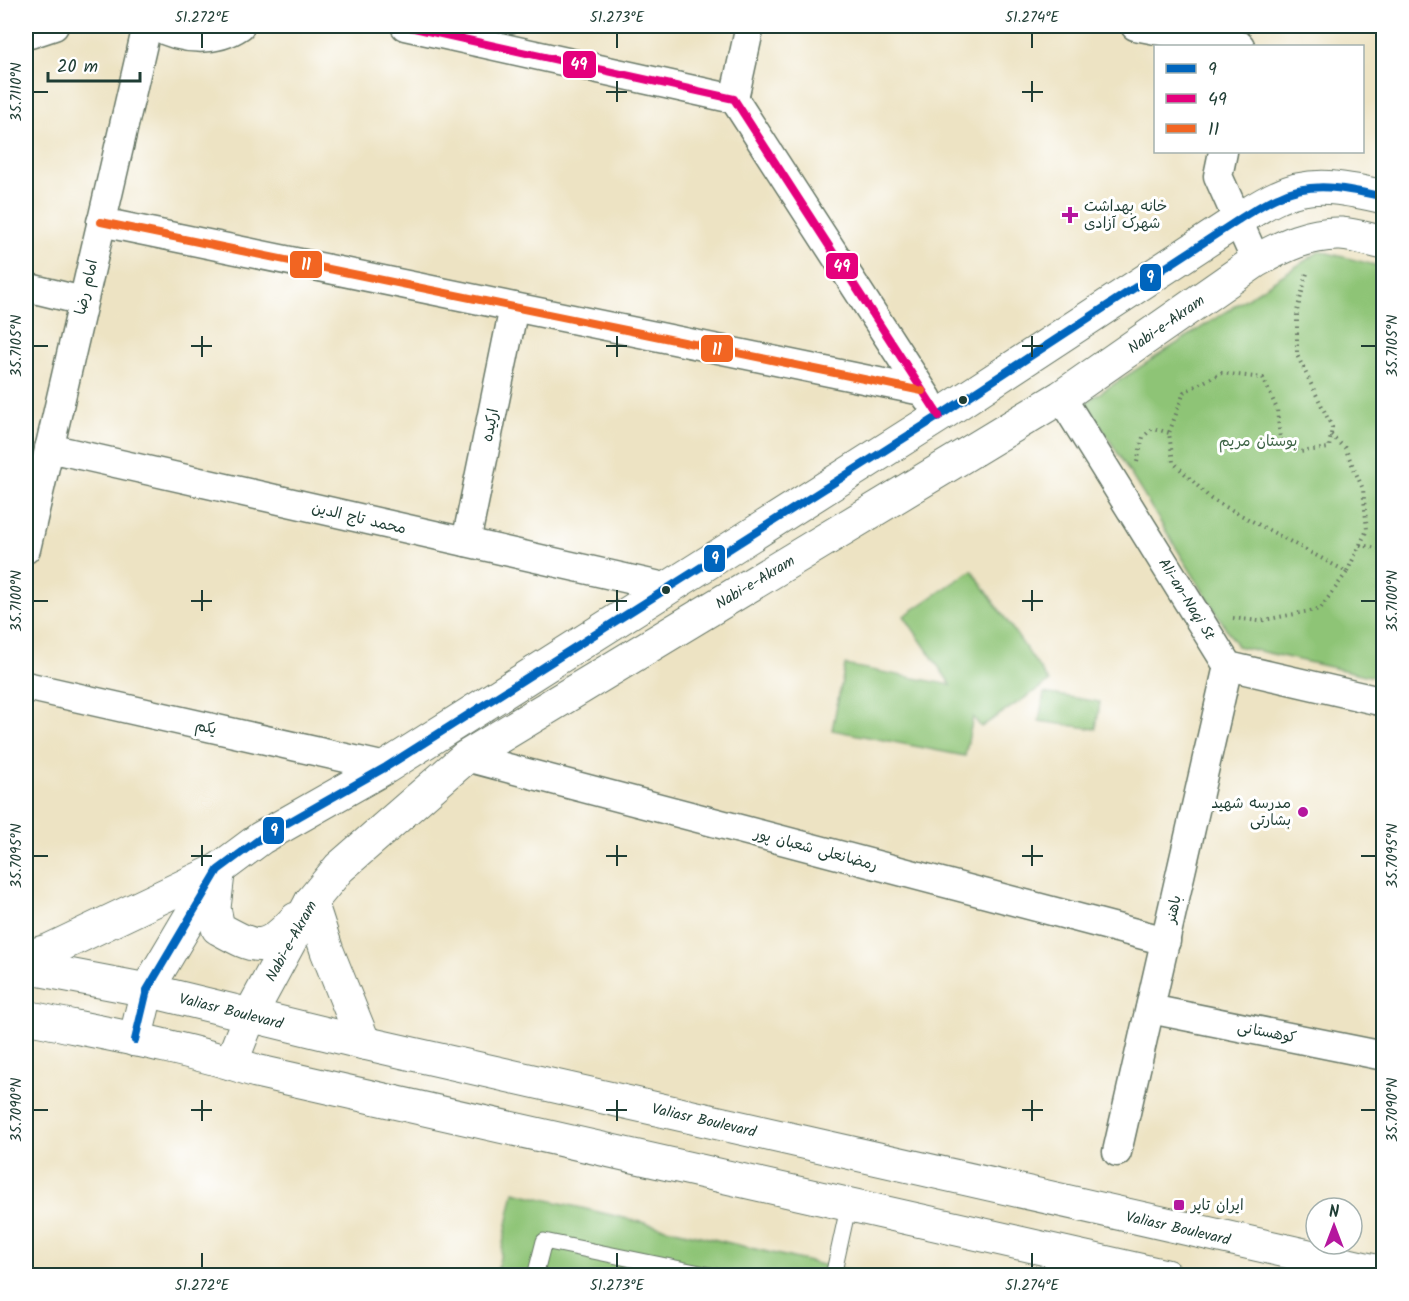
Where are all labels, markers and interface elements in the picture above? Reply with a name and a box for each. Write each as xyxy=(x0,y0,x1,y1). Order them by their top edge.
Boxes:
text: 51.272°E xyxy=(175,6,230,30)
text: 51.273°E xyxy=(590,6,645,30)
text: 51.274°E xyxy=(1005,6,1060,30)
scale bar xyxy=(48,45,140,83)
legend xyxy=(1154,45,1364,153)
line badge: 49 xyxy=(562,50,597,79)
text: 20 m xyxy=(57,53,98,82)
text: 49 xyxy=(571,53,587,78)
text: 9 xyxy=(1208,56,1217,85)
text: 35.7110°N xyxy=(5,62,29,122)
text: 49 xyxy=(1208,86,1227,115)
text: 11 xyxy=(1208,116,1219,145)
place label: خانه بهداشت شهرک آزادی xyxy=(1084,195,1167,236)
marker: خانه بهداشت شهرک آزادی xyxy=(1061,206,1079,224)
line badge: 11 xyxy=(289,250,323,279)
line badge: 49 xyxy=(825,252,859,280)
text: 11 xyxy=(301,253,311,278)
text: 49 xyxy=(834,255,850,280)
street label: امام رضا xyxy=(69,257,105,317)
line badge: 9 xyxy=(1139,263,1162,292)
text: 9 xyxy=(1146,266,1154,291)
street label: Nabi-e-Akram xyxy=(1123,289,1210,360)
text: 35.7105°N xyxy=(5,315,29,377)
text: 35.7105°N xyxy=(1381,315,1405,377)
line badge: 11 xyxy=(700,334,734,363)
text: 11 xyxy=(712,338,722,363)
unlabelled marker xyxy=(957,394,969,406)
street label: ارکیده xyxy=(476,406,506,444)
park label: بوستان مریم xyxy=(1219,430,1297,454)
street label: محمد تاج الدین xyxy=(309,496,408,541)
line badge: 9 xyxy=(703,544,726,573)
text: 9 xyxy=(711,547,719,572)
street label: Nabi-e-Akram xyxy=(711,550,800,616)
street label: Ali-an-Naqi St xyxy=(1151,554,1221,645)
text: 35.7100°N xyxy=(5,570,29,632)
text: 35.7100°N xyxy=(1381,570,1405,632)
unlabelled marker xyxy=(660,584,672,596)
street label: یکم xyxy=(193,714,219,742)
place label: مدرسه شهید بشارتی xyxy=(1211,792,1291,833)
marker: مدرسه شهید بشارتی xyxy=(1296,805,1310,819)
line badge: 9 xyxy=(262,816,285,845)
text: 9 xyxy=(270,819,278,844)
street label: رمضانعلی شعبان پور xyxy=(750,822,880,878)
text: 35.7095°N xyxy=(5,823,29,889)
text: 35.7095°N xyxy=(1381,823,1405,889)
street label: باهنر xyxy=(1159,893,1189,928)
street label: Nabi-e-Akram xyxy=(260,897,324,986)
street label: Valiasr Boulevard xyxy=(176,987,286,1037)
street label: کوهستانی xyxy=(1235,1016,1298,1050)
text: 35.7090°N xyxy=(5,1078,29,1142)
text: 35.7090°N xyxy=(1381,1078,1405,1142)
street label: Valiasr Boulevard xyxy=(649,1097,759,1145)
place label: ایران تایر xyxy=(1189,1194,1244,1218)
north arrow xyxy=(1304,1196,1364,1256)
marker: ایران تایر xyxy=(1172,1198,1186,1212)
text: N xyxy=(1329,1200,1339,1225)
street label: Valiasr Boulevard xyxy=(1123,1205,1233,1253)
text: 51.272°E xyxy=(175,1274,230,1298)
text: 51.273°E xyxy=(590,1274,645,1298)
text: 51.274°E xyxy=(1005,1274,1060,1298)

